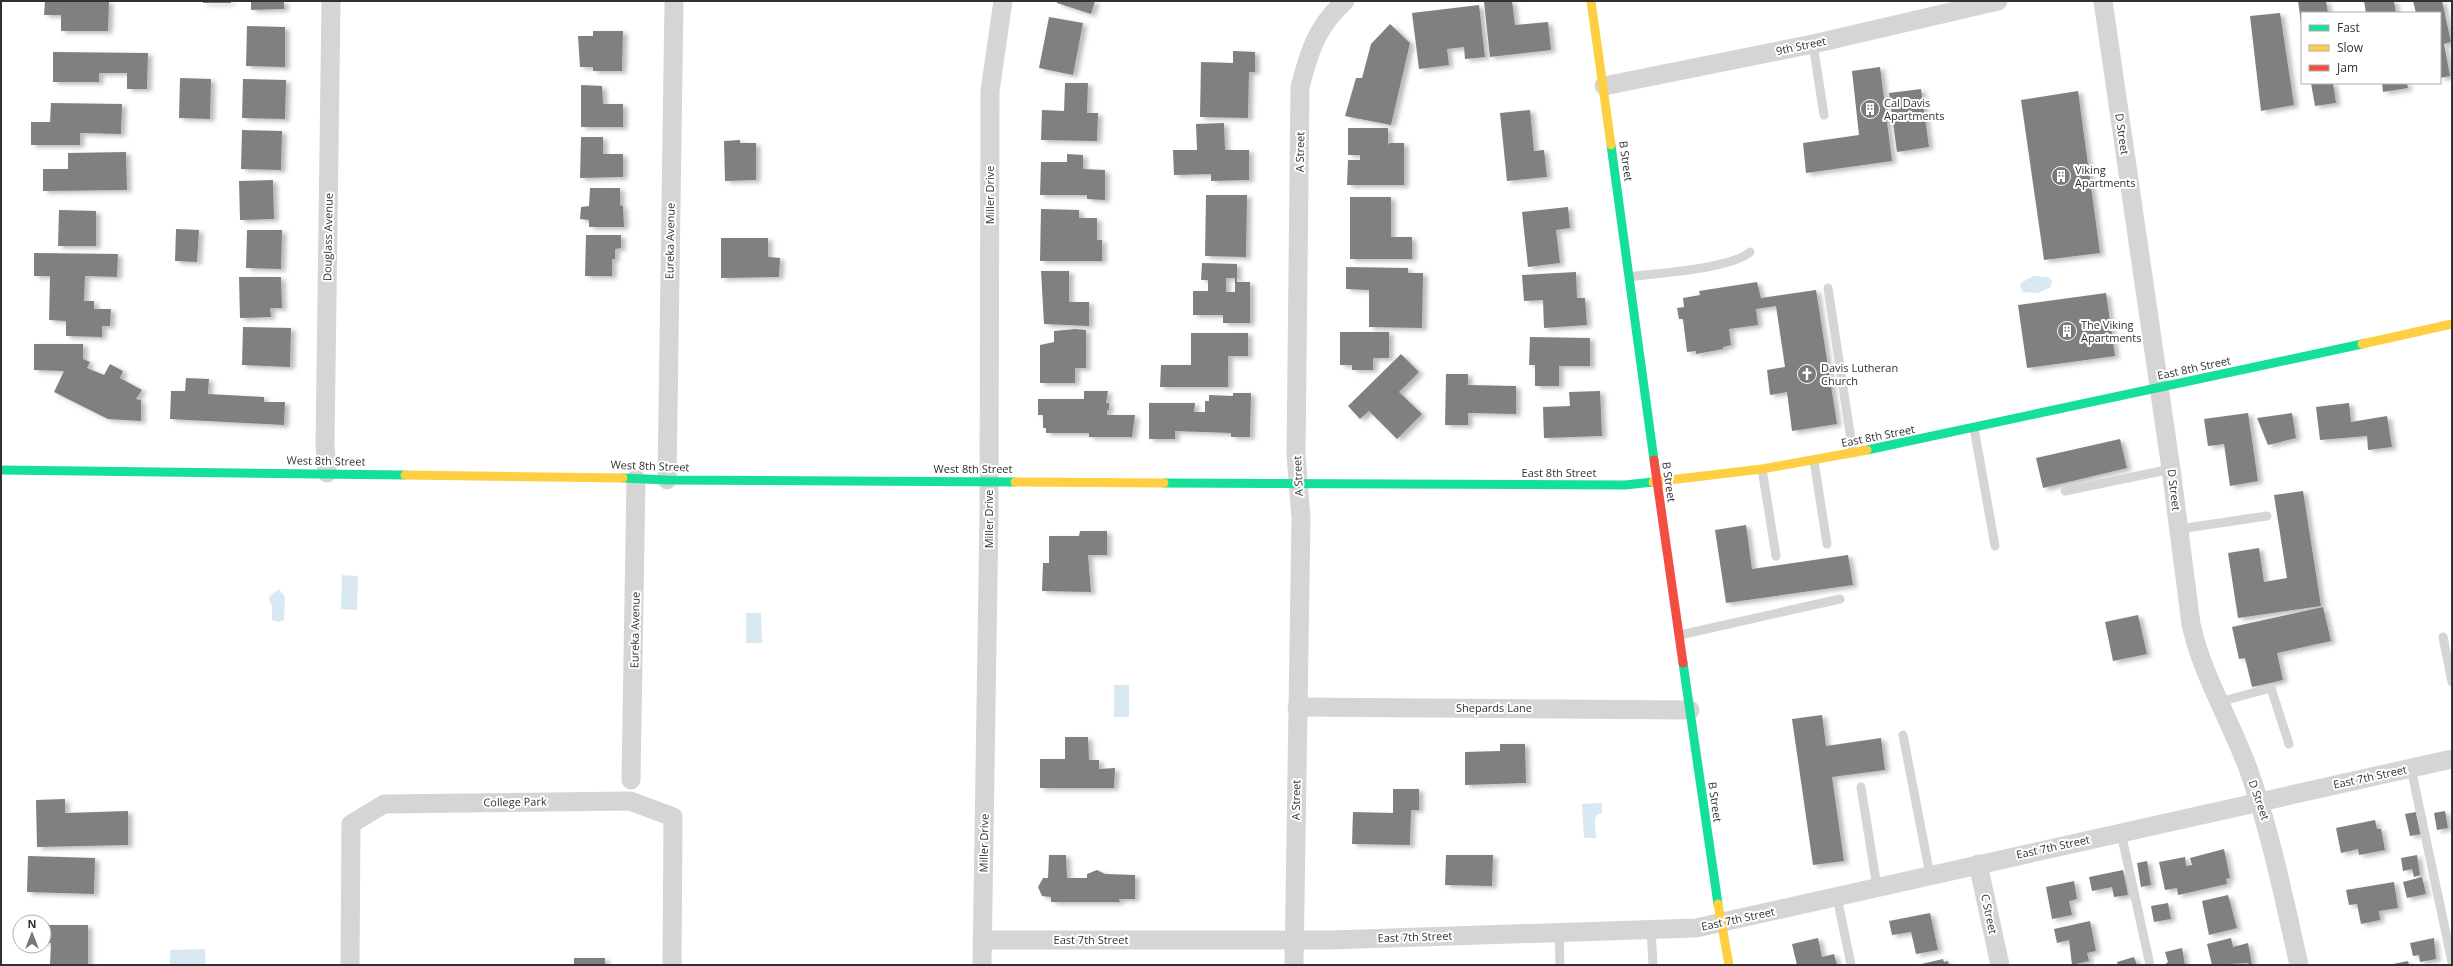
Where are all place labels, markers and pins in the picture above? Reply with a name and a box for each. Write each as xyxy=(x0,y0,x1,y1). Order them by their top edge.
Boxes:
place label: Cal Davis Apartments xyxy=(1884,95,1944,123)
building icon: Cal Davis Apartments xyxy=(1859,98,1881,120)
place label: Viking Apartments xyxy=(2075,162,2135,190)
building icon: Viking Apartments xyxy=(2050,165,2072,187)
place label: The Viking Apartments xyxy=(2081,317,2141,345)
building icon: The Viking Apartments xyxy=(2056,320,2078,342)
place label: Davis Lutheran Church xyxy=(1821,360,1898,388)
church icon: Davis Lutheran Church xyxy=(1796,363,1818,385)

